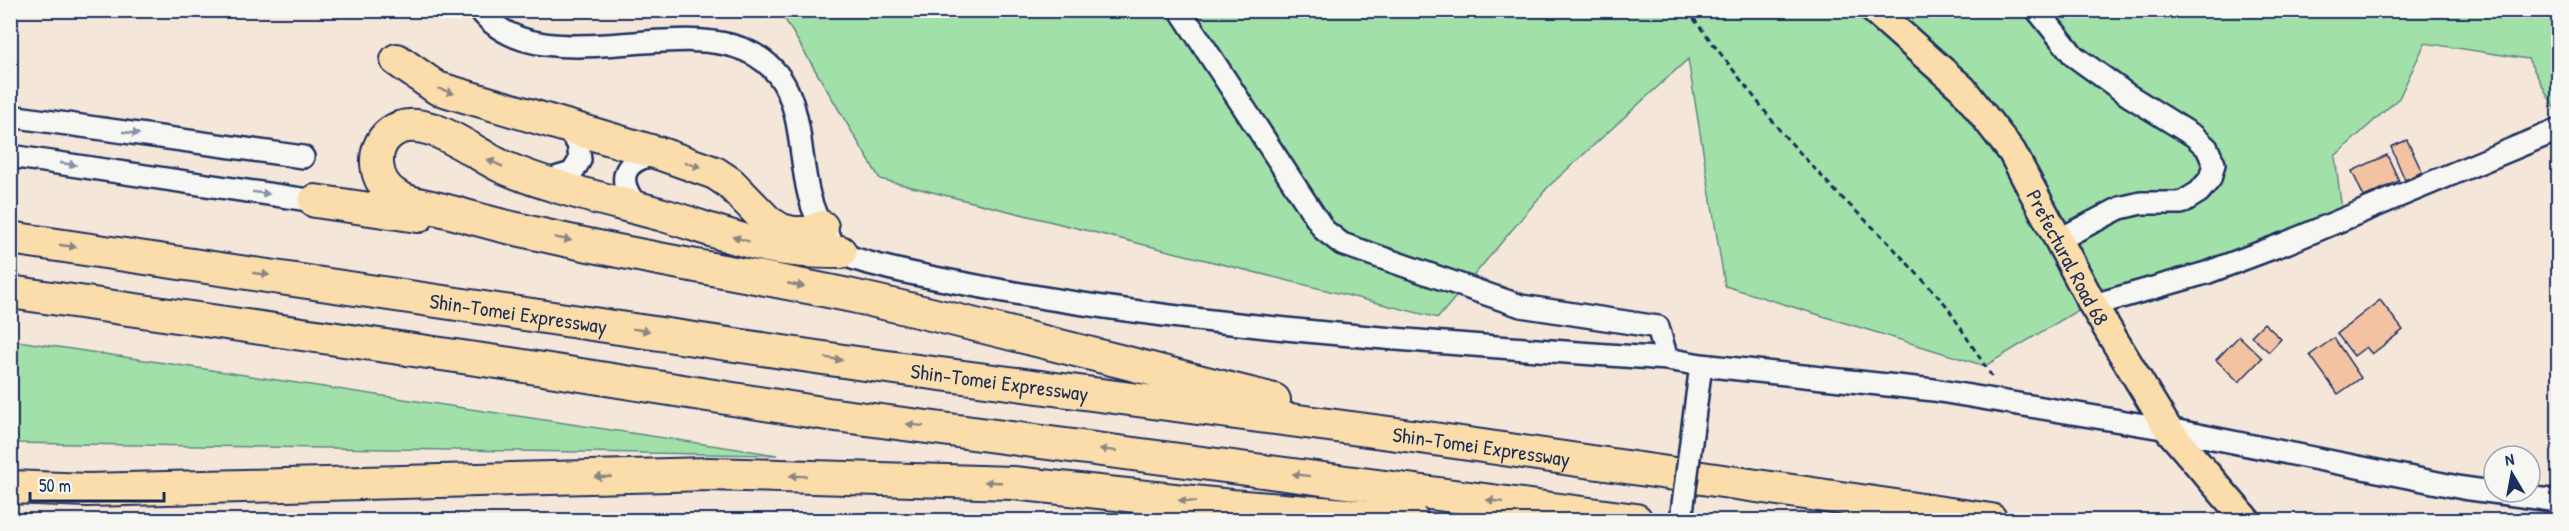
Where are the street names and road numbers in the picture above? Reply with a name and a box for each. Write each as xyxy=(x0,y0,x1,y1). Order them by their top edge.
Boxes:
street label: Prefectural Road 68 xyxy=(2020,184,2116,330)
street label: Shin-Tomei Expressway xyxy=(428,286,609,340)
street label: Shin-Tomei Expressway xyxy=(909,356,1090,408)
street label: Shin-Tomei Expressway xyxy=(1391,419,1572,473)

